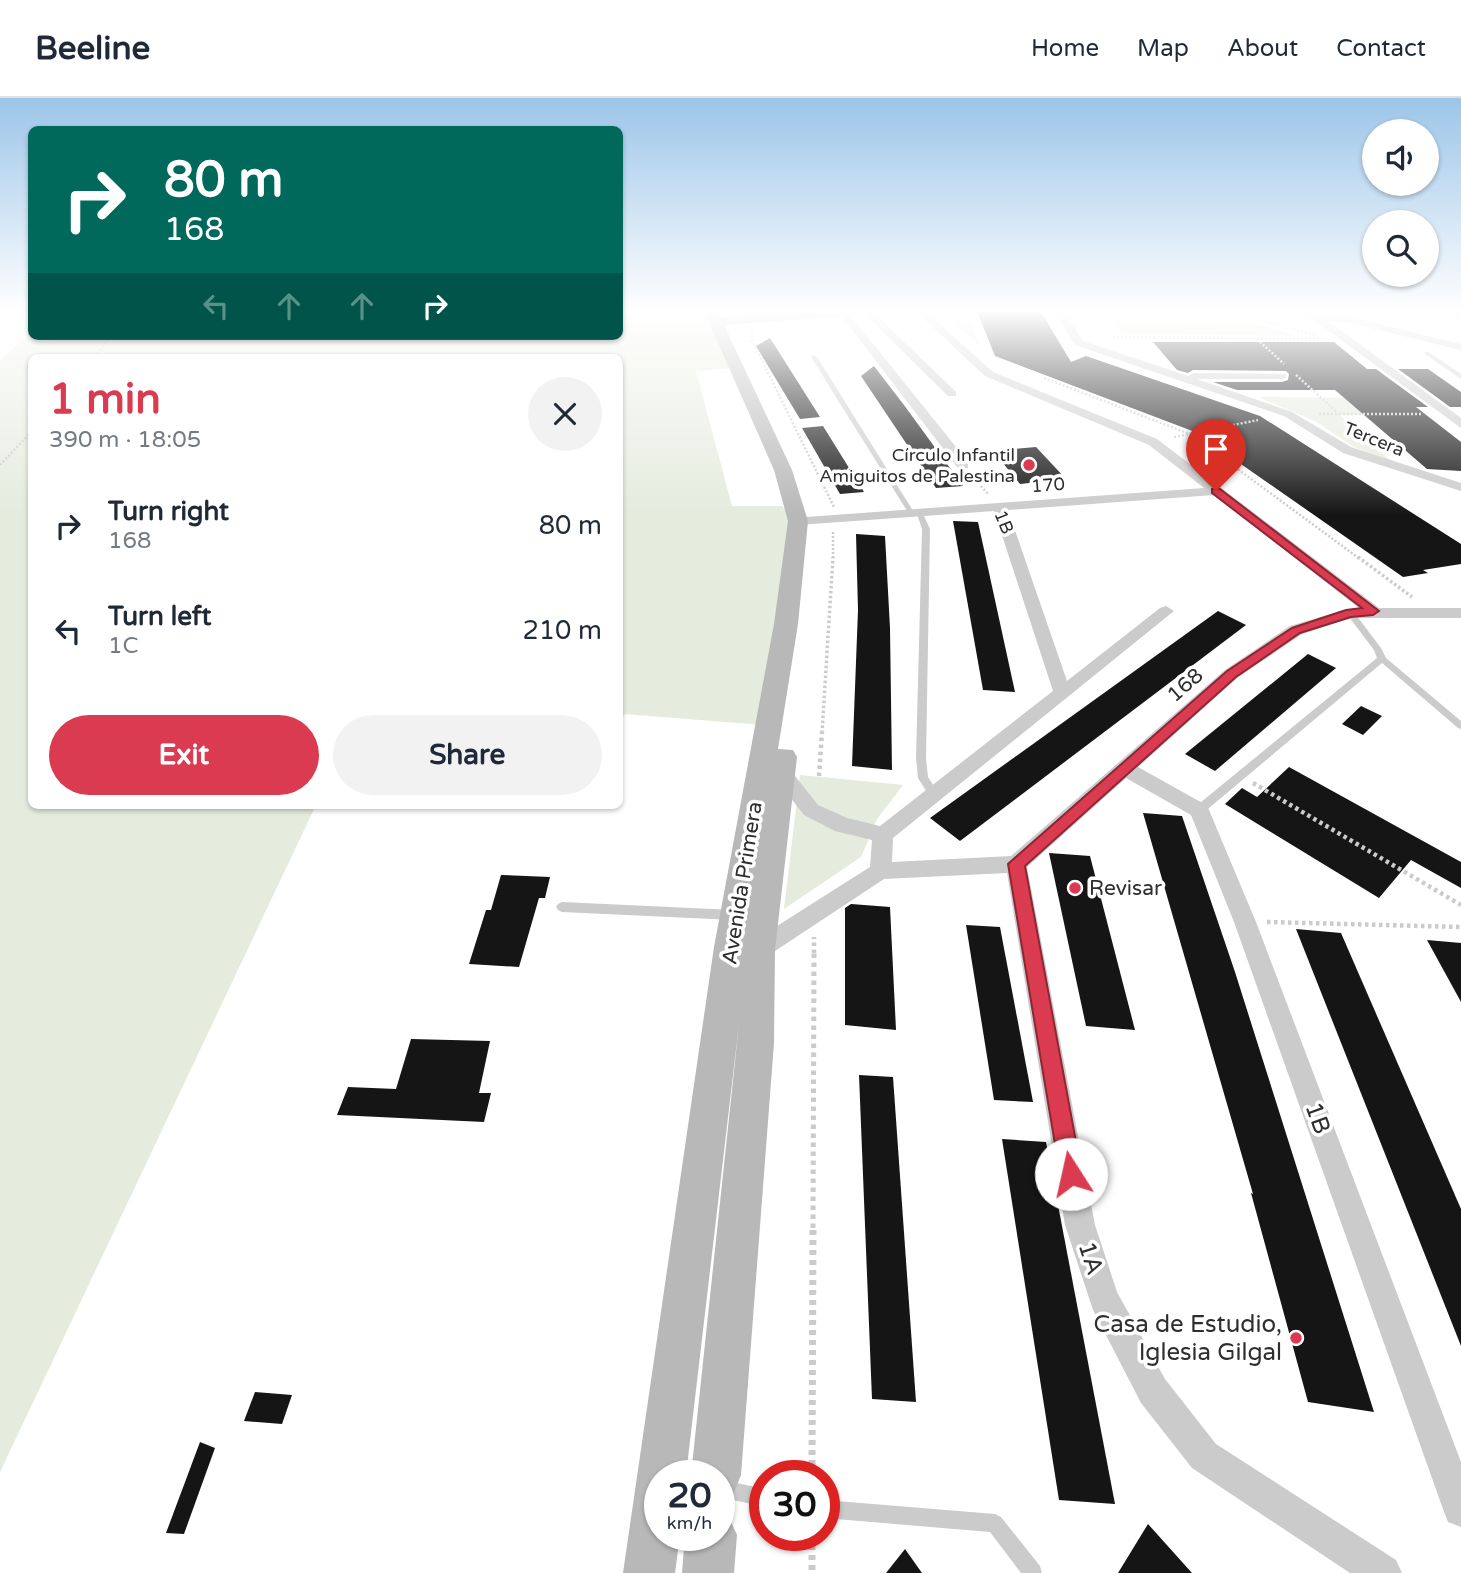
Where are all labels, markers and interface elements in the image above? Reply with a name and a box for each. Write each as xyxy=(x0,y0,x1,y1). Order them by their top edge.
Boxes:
text: Beeline xyxy=(35,29,150,68)
text: Home xyxy=(1031,34,1099,63)
text: Map xyxy=(1137,34,1189,63)
text: About xyxy=(1227,34,1298,63)
text: Contact xyxy=(1336,34,1426,63)
map controls xyxy=(1362,119,1439,287)
button: sound xyxy=(1362,119,1439,196)
text: 80 m xyxy=(164,151,283,210)
icon: right xyxy=(49,154,140,245)
button: search xyxy=(1362,210,1439,287)
text: 168 xyxy=(164,211,224,249)
icon: left xyxy=(197,287,235,325)
icon: ahead xyxy=(270,287,308,325)
icon: ahead xyxy=(343,287,381,325)
icon: right xyxy=(416,287,454,325)
text: 1 min xyxy=(49,374,161,425)
button: close xyxy=(528,377,602,451)
street label: Tercera xyxy=(1341,417,1407,461)
pin xyxy=(1186,419,1246,491)
text: 390 m · 18:05 xyxy=(49,426,201,454)
icon: arrive xyxy=(1197,430,1235,468)
place label: Círculo Infantil Amiguitos de Palestina xyxy=(819,444,1015,487)
marker: Círculo Infantil Amiguitos de Palestina xyxy=(1021,457,1037,473)
street label: 170 xyxy=(1030,473,1066,497)
text: Turn right xyxy=(108,496,229,527)
icon: right xyxy=(49,507,87,545)
street label: 1B xyxy=(989,507,1019,537)
text: 80 m xyxy=(539,510,602,541)
text: 168 xyxy=(108,527,151,555)
text: Turn left xyxy=(108,601,211,632)
icon: left xyxy=(49,612,87,650)
text: 210 m xyxy=(522,615,602,646)
text: 1C xyxy=(108,632,138,660)
street label: 168 xyxy=(1162,663,1208,708)
button: Exit xyxy=(49,715,319,795)
button: Share xyxy=(333,715,602,795)
street label: Avenida Primera xyxy=(717,800,768,966)
place label: Revisar xyxy=(1089,876,1162,901)
marker: Revisar xyxy=(1067,880,1083,896)
street label: 1B xyxy=(1298,1098,1337,1138)
position arrow xyxy=(1034,1137,1108,1211)
street label: 1A xyxy=(1072,1238,1109,1278)
place label: Casa de Estudio, Iglesia Gilgal xyxy=(1094,1310,1282,1367)
marker: Casa de Estudio, Iglesia Gilgal xyxy=(1288,1330,1304,1346)
speed limit sign: 30 xyxy=(749,1460,840,1551)
text: 20 xyxy=(668,1475,711,1517)
text: km/h xyxy=(667,1512,712,1534)

